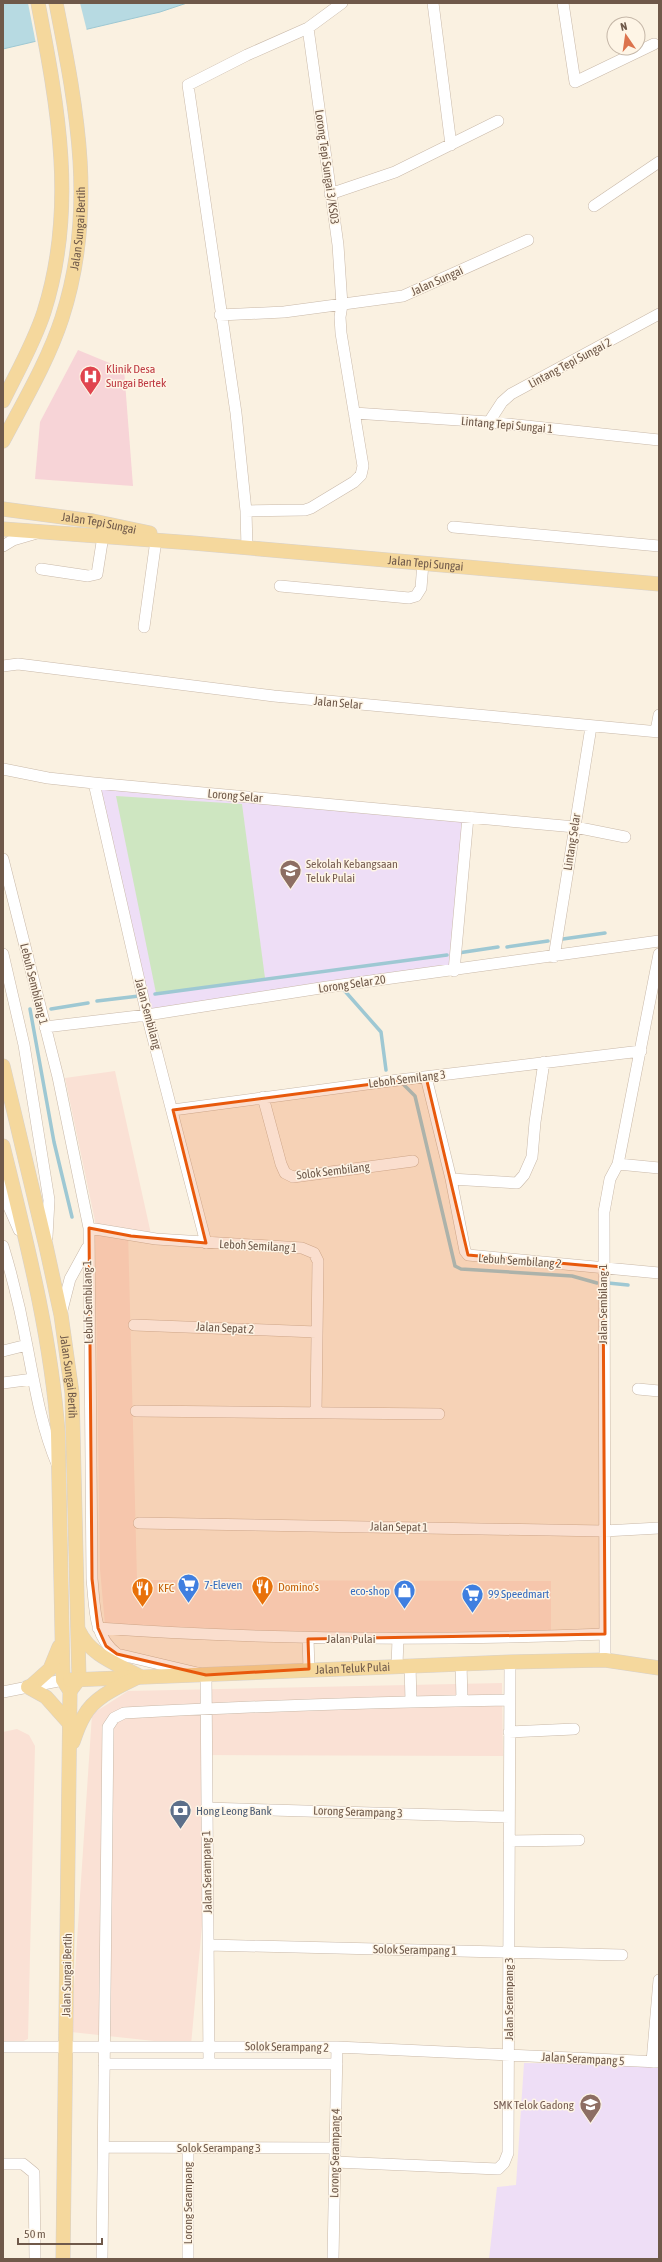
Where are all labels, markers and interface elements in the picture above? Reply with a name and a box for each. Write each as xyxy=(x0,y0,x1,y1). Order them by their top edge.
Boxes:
north arrow xyxy=(606,16,646,56)
text: N xyxy=(619,20,628,33)
street label: Lorong Tepi Sungai 3/KS03 xyxy=(312,109,342,225)
street label: Jalan Sungai Bertih xyxy=(67,187,88,271)
street label: Jalan Sungai xyxy=(409,263,465,299)
street label: Lintang Tepi Sungai 2 xyxy=(526,335,614,391)
place label: Klinik Desa Sungai Bertek xyxy=(106,362,167,390)
hospital icon: Klinik Desa Sungai Bertek xyxy=(77,363,103,396)
street label: Lintang Tepi Sungai 1 xyxy=(460,414,554,436)
street label: Jalan Tepi Sungai xyxy=(61,510,138,537)
street label: Jalan Tepi Sungai xyxy=(387,553,464,574)
street label: Jalan Selar xyxy=(313,694,363,712)
street label: Lorong Selar xyxy=(207,787,263,805)
street label: Lintang Selar xyxy=(561,812,583,872)
place label: Sekolah Kebangsaan Teluk Pulai xyxy=(306,857,398,885)
school or university icon: Sekolah Kebangsaan Teluk Pulai xyxy=(278,858,304,891)
street label: Lebuh Sembilang 1 xyxy=(17,942,51,1027)
street label: Lorong Selar 20 xyxy=(317,972,387,996)
street label: Jalan Sembilang xyxy=(132,977,164,1052)
street label: Leboh Semilang 3 xyxy=(368,1067,446,1091)
street label: Solok Sembilang xyxy=(296,1159,371,1182)
street label: Leboh Semilang 1 xyxy=(219,1237,298,1255)
street label: Lebuh Sembilang 2 xyxy=(478,1251,562,1271)
street label: Lebuh Sembilang 1 xyxy=(80,1260,96,1344)
street label: Jalan Sembilang 1 xyxy=(596,1264,610,1344)
street label: Jalan Sepat 2 xyxy=(196,1319,254,1337)
street label: Jalan Sungai Bertih xyxy=(57,1334,80,1419)
street label: Jalan Sepat 1 xyxy=(370,1519,429,1535)
supermarket icon: 7-Eleven xyxy=(176,1572,202,1605)
restaurant icon: Domino's xyxy=(250,1574,276,1607)
restaurant icon: KFC xyxy=(129,1575,155,1608)
place label: 7-Eleven xyxy=(204,1578,242,1592)
shop icon: eco-shop xyxy=(392,1578,418,1611)
place label: Domino's xyxy=(278,1580,319,1594)
place label: KFC xyxy=(158,1581,175,1595)
supermarket icon: 99 Speedmart xyxy=(460,1581,486,1614)
place label: eco-shop xyxy=(350,1584,390,1598)
place label: 99 Speedmart xyxy=(488,1587,550,1601)
street label: Jalan Pulai xyxy=(327,1632,375,1646)
street label: Jalan Teluk Pulai xyxy=(315,1660,390,1677)
bank icon: Hong Leong Bank xyxy=(168,1798,194,1831)
street label: Lorong Serampang 3 xyxy=(313,1803,403,1821)
place label: Hong Leong Bank xyxy=(196,1804,273,1818)
street label: Jalan Serampang 1 xyxy=(199,1830,215,1914)
street label: Jalan Sungai Bertih xyxy=(59,1933,75,2017)
street label: Solok Serampang 1 xyxy=(373,1942,457,1958)
street label: Jalan Serampang 3 xyxy=(502,1957,516,2041)
street label: Solok Serampang 2 xyxy=(245,2039,329,2055)
street label: Jalan Serampang 5 xyxy=(541,2050,625,2068)
school or university icon: SMK Telok Gadong xyxy=(577,2092,603,2125)
place label: SMK Telok Gadong xyxy=(494,2098,575,2112)
street label: Lorong Serampang 4 xyxy=(327,2108,343,2198)
street label: Solok Serampang 3 xyxy=(177,2141,261,2155)
street label: Lorong Serampang xyxy=(181,2161,195,2244)
scale bar xyxy=(18,2220,102,2246)
text: 50 m xyxy=(24,2227,46,2241)

